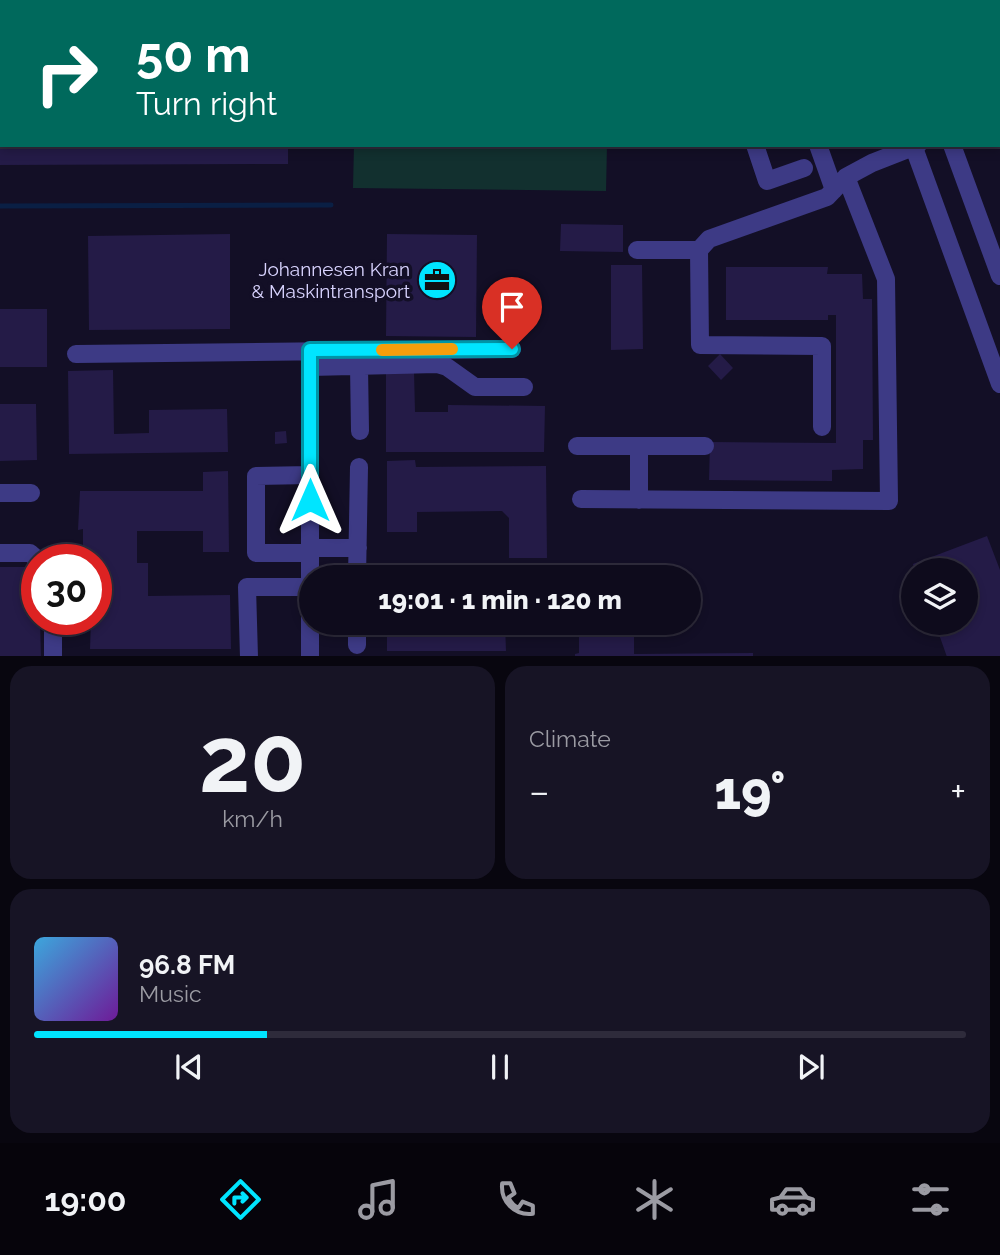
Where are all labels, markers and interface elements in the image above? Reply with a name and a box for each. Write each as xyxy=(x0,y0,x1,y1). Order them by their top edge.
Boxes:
text: 50 m xyxy=(136,26,251,83)
icon: right xyxy=(21,28,112,119)
text: Turn right xyxy=(136,85,277,122)
place label: Johannesen Kran & Maskintransport xyxy=(252,258,411,302)
office icon: Johannesen Kran & Maskintransport xyxy=(416,259,458,301)
pin xyxy=(482,277,542,349)
icon: arrive xyxy=(493,288,531,326)
position arrow xyxy=(273,463,347,537)
speed limit sign: 30 xyxy=(21,544,112,635)
map controls xyxy=(901,558,978,635)
button: layers xyxy=(901,558,978,635)
text: 19:01 · 1 min · 120 m xyxy=(378,585,622,615)
text: 20 xyxy=(199,706,306,813)
text: Climate xyxy=(529,725,611,752)
text: 19° xyxy=(714,760,786,821)
text: − xyxy=(529,769,549,814)
text: + xyxy=(950,769,966,814)
text: km/h xyxy=(222,805,283,832)
text: 96.8 FM xyxy=(139,950,235,980)
text: Music xyxy=(139,980,202,1007)
icon: previous xyxy=(170,1048,208,1086)
icon: pause xyxy=(481,1048,519,1086)
icon: next xyxy=(792,1048,830,1086)
icon: directions xyxy=(216,1175,265,1224)
icon: music xyxy=(354,1175,403,1224)
icon: phone xyxy=(492,1175,541,1224)
icon: climate xyxy=(630,1175,679,1224)
icon: car xyxy=(768,1175,817,1224)
icon: filters xyxy=(906,1175,955,1224)
text: 19:00 xyxy=(45,1181,126,1218)

